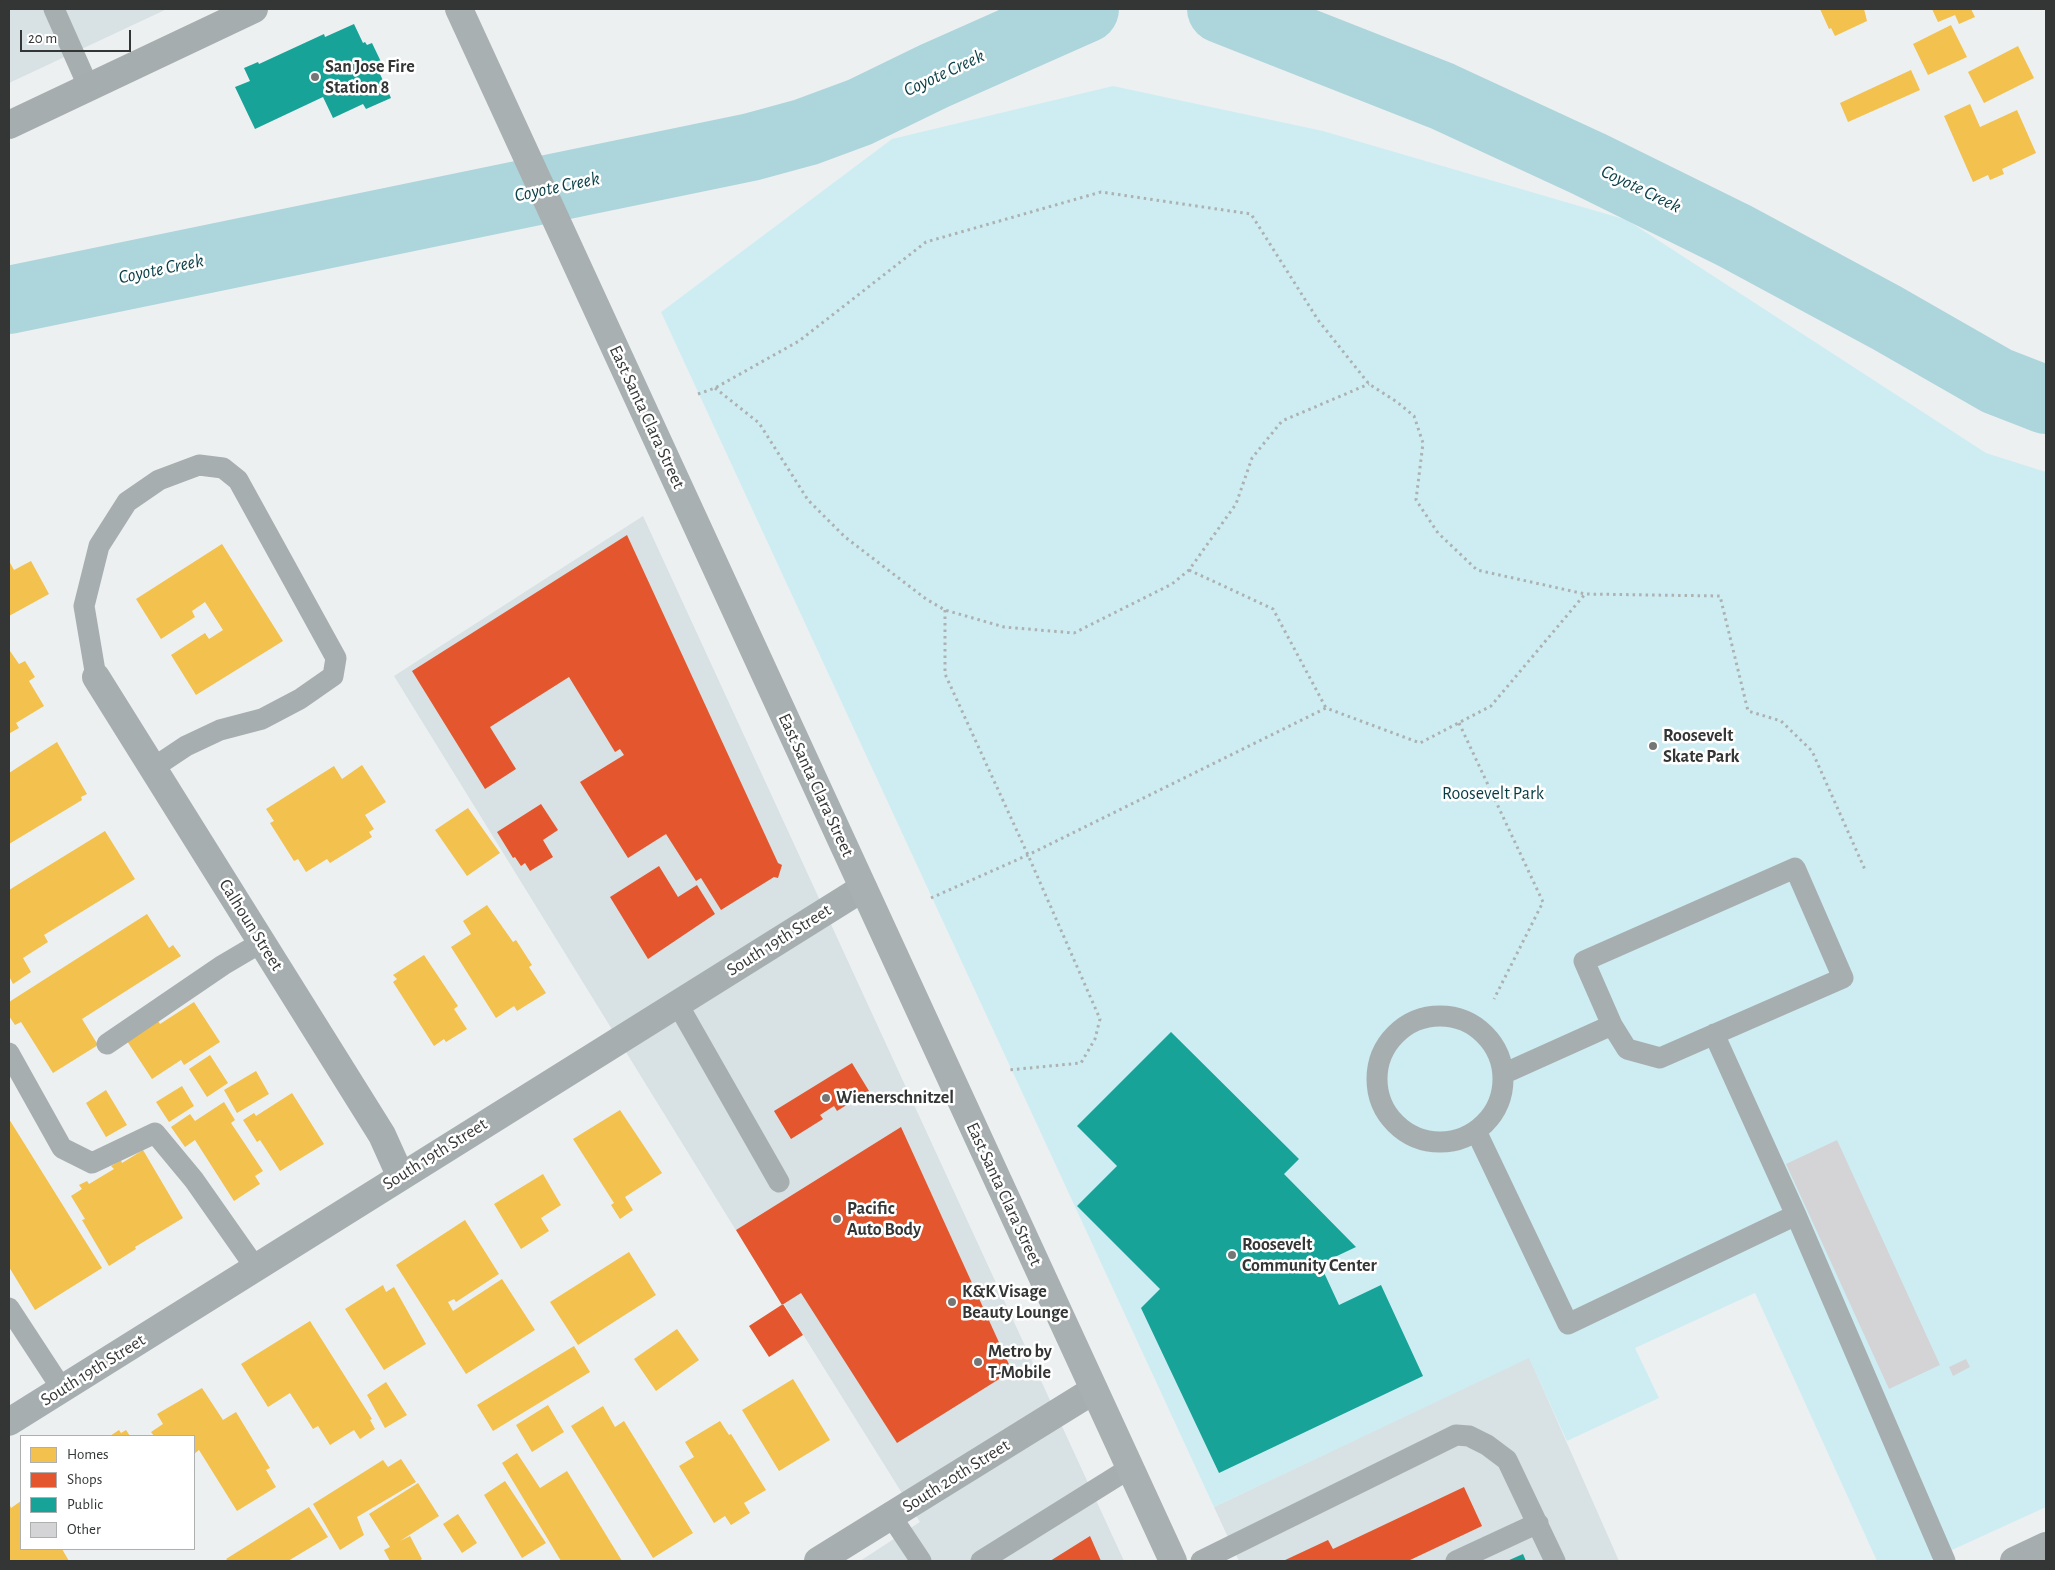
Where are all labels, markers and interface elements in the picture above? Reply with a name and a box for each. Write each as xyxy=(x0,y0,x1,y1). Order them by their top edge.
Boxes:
scale bar xyxy=(22,20,134,52)
text: 20 m xyxy=(28,31,57,46)
water label: Coyote Creek xyxy=(900,44,988,102)
place label: San Jose Fire Station 8 xyxy=(325,56,415,98)
marker: San Jose Fire Station 8 xyxy=(309,71,321,83)
water label: Coyote Creek xyxy=(1597,160,1685,218)
water label: Coyote Creek xyxy=(512,167,602,207)
water label: Coyote Creek xyxy=(116,249,206,289)
street label: East Santa Clara Street xyxy=(604,342,690,492)
street label: East Santa Clara Street xyxy=(773,710,859,860)
place label: Roosevelt Skate Park xyxy=(1663,725,1739,768)
marker: Roosevelt Skate Park xyxy=(1647,740,1659,752)
park label: Roosevelt Park xyxy=(1442,783,1544,805)
street label: Calhoun Street xyxy=(214,875,288,975)
street label: South 19th Street xyxy=(723,899,835,981)
place label: Wienerschnitzel xyxy=(836,1087,954,1109)
marker: Wienerschnitzel xyxy=(820,1092,832,1104)
street label: South 19th Street xyxy=(379,1113,491,1195)
street label: East Santa Clara Street xyxy=(961,1119,1047,1269)
place label: Pacific Auto Body xyxy=(847,1198,921,1240)
marker: Pacific Auto Body xyxy=(831,1213,843,1225)
place label: Roosevelt Community Center xyxy=(1242,1234,1377,1276)
marker: Roosevelt Community Center xyxy=(1226,1249,1238,1261)
place label: K&K Visage Beauty Lounge xyxy=(962,1281,1069,1324)
marker: K&K Visage Beauty Lounge xyxy=(946,1296,958,1308)
street label: South 19th Street xyxy=(37,1329,149,1411)
place label: Metro by T-Mobile xyxy=(988,1341,1052,1384)
marker: Metro by T-Mobile xyxy=(972,1356,984,1368)
street label: South 20th Street xyxy=(898,1434,1014,1518)
legend xyxy=(20,1435,195,1550)
text: Homes xyxy=(67,1447,109,1462)
text: Shops xyxy=(67,1472,102,1487)
text: Public xyxy=(67,1497,103,1512)
text: Other xyxy=(67,1522,101,1537)

